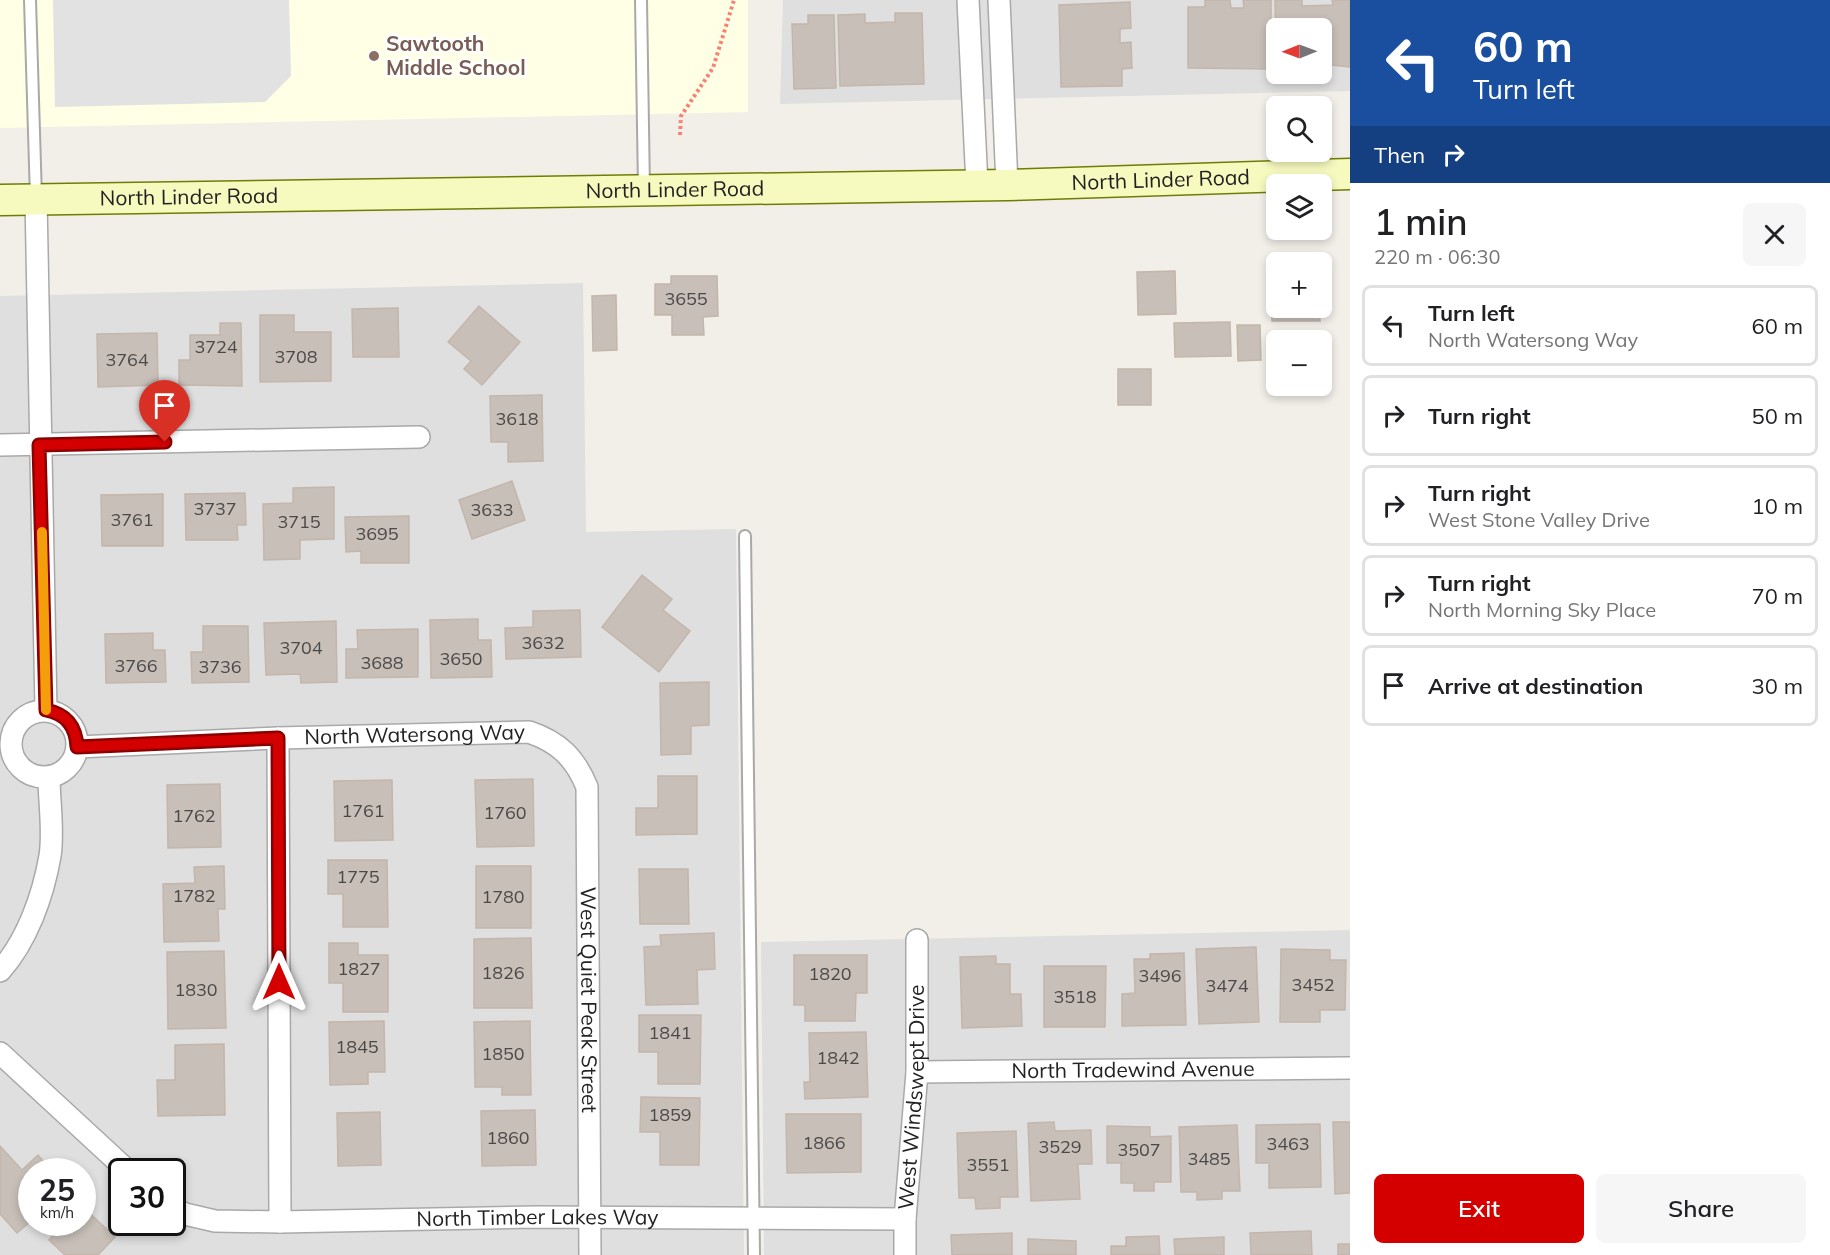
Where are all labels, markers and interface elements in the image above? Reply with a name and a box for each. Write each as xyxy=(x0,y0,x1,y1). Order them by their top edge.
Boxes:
north arrow xyxy=(1266,18,1332,84)
map controls xyxy=(1266,18,1332,396)
text: 60 m xyxy=(1473,20,1573,73)
icon: left xyxy=(1374,24,1452,102)
place label: Sawtooth Middle School xyxy=(386,30,526,80)
marker: Sawtooth Middle School xyxy=(367,49,381,63)
text: Turn left xyxy=(1473,72,1575,106)
button: search xyxy=(1266,96,1332,162)
icon: right xyxy=(1437,138,1470,171)
text: Then xyxy=(1374,141,1425,169)
street label: North Linder Road xyxy=(1071,163,1250,195)
button: layers xyxy=(1266,174,1332,240)
street label: North Linder Road xyxy=(585,175,764,203)
street label: North Linder Road xyxy=(100,182,278,211)
text: 1 min xyxy=(1374,199,1468,244)
button: close xyxy=(1743,203,1806,266)
text: 220 m · 06:30 xyxy=(1374,244,1500,269)
button: + xyxy=(1266,252,1332,318)
house number: 3655 xyxy=(664,287,708,310)
text: Turn left xyxy=(1428,299,1515,327)
icon: left xyxy=(1377,309,1410,342)
text: 60 m xyxy=(1752,312,1803,340)
text: North Watersong Way xyxy=(1428,327,1638,352)
button: − xyxy=(1266,330,1332,396)
house number: 3724 xyxy=(194,335,238,358)
house number: 3708 xyxy=(274,345,318,368)
house number: 3764 xyxy=(105,348,149,371)
pin xyxy=(139,380,190,442)
icon: arrive xyxy=(148,389,181,422)
icon: right xyxy=(1377,399,1410,432)
text: Turn right xyxy=(1428,402,1531,430)
text: 50 m xyxy=(1752,402,1803,430)
house number: 3618 xyxy=(495,407,539,430)
text: Turn right xyxy=(1428,479,1531,507)
icon: right xyxy=(1377,489,1410,522)
text: 10 m xyxy=(1752,492,1803,520)
house number: 3737 xyxy=(193,497,237,520)
house number: 3633 xyxy=(470,498,514,521)
text: West Stone Valley Drive xyxy=(1428,507,1650,532)
house number: 3761 xyxy=(110,508,154,531)
house number: 3715 xyxy=(277,510,321,533)
house number: 3695 xyxy=(355,522,399,545)
text: Turn right xyxy=(1428,569,1531,597)
icon: right xyxy=(1377,579,1410,612)
text: 70 m xyxy=(1752,582,1803,610)
text: North Morning Sky Place xyxy=(1428,597,1656,622)
house number: 3632 xyxy=(521,631,565,654)
house number: 3704 xyxy=(279,636,323,659)
house number: 3650 xyxy=(439,647,483,670)
house number: 3688 xyxy=(360,651,404,674)
house number: 3766 xyxy=(114,654,158,677)
house number: 3736 xyxy=(198,655,242,678)
icon: arrive xyxy=(1377,669,1410,702)
text: Arrive at destination xyxy=(1428,672,1643,700)
text: 30 m xyxy=(1752,672,1803,700)
street label: North Watersong Way xyxy=(304,718,525,749)
house number: 1761 xyxy=(341,799,385,822)
house number: 1760 xyxy=(483,801,527,824)
house number: 1762 xyxy=(172,804,216,827)
house number: 1775 xyxy=(336,865,380,888)
house number: 1782 xyxy=(172,884,216,907)
house number: 1780 xyxy=(481,885,525,908)
street label: West Quiet Peak Street xyxy=(576,887,603,1113)
position arrow xyxy=(247,950,311,1014)
house number: 1827 xyxy=(337,957,381,980)
house number: 1826 xyxy=(481,961,525,984)
house number: 1820 xyxy=(808,962,852,985)
house number: 3496 xyxy=(1138,964,1182,987)
house number: 3452 xyxy=(1291,973,1335,996)
house number: 3474 xyxy=(1205,974,1249,997)
house number: 1830 xyxy=(174,978,218,1001)
street label: West Windswept Drive xyxy=(892,985,929,1211)
house number: 3518 xyxy=(1053,985,1097,1008)
house number: 1841 xyxy=(648,1021,692,1044)
house number: 1845 xyxy=(335,1035,379,1058)
house number: 1850 xyxy=(481,1042,525,1065)
house number: 1842 xyxy=(816,1046,860,1069)
street label: North Tradewind Avenue xyxy=(1011,1055,1255,1083)
house number: 1859 xyxy=(648,1103,692,1126)
house number: 1860 xyxy=(486,1126,530,1149)
house number: 1866 xyxy=(802,1131,846,1154)
house number: 3463 xyxy=(1266,1132,1310,1155)
house number: 3529 xyxy=(1038,1135,1082,1158)
house number: 3507 xyxy=(1117,1138,1161,1161)
house number: 3485 xyxy=(1187,1147,1231,1170)
house number: 3551 xyxy=(966,1153,1010,1176)
speed limit sign: 30 xyxy=(108,1158,186,1236)
text: 25 xyxy=(39,1171,75,1209)
button: Exit xyxy=(1374,1174,1584,1243)
button: Share xyxy=(1596,1174,1806,1243)
text: km/h xyxy=(40,1203,74,1222)
street label: North Timber Lakes Way xyxy=(416,1203,659,1231)

